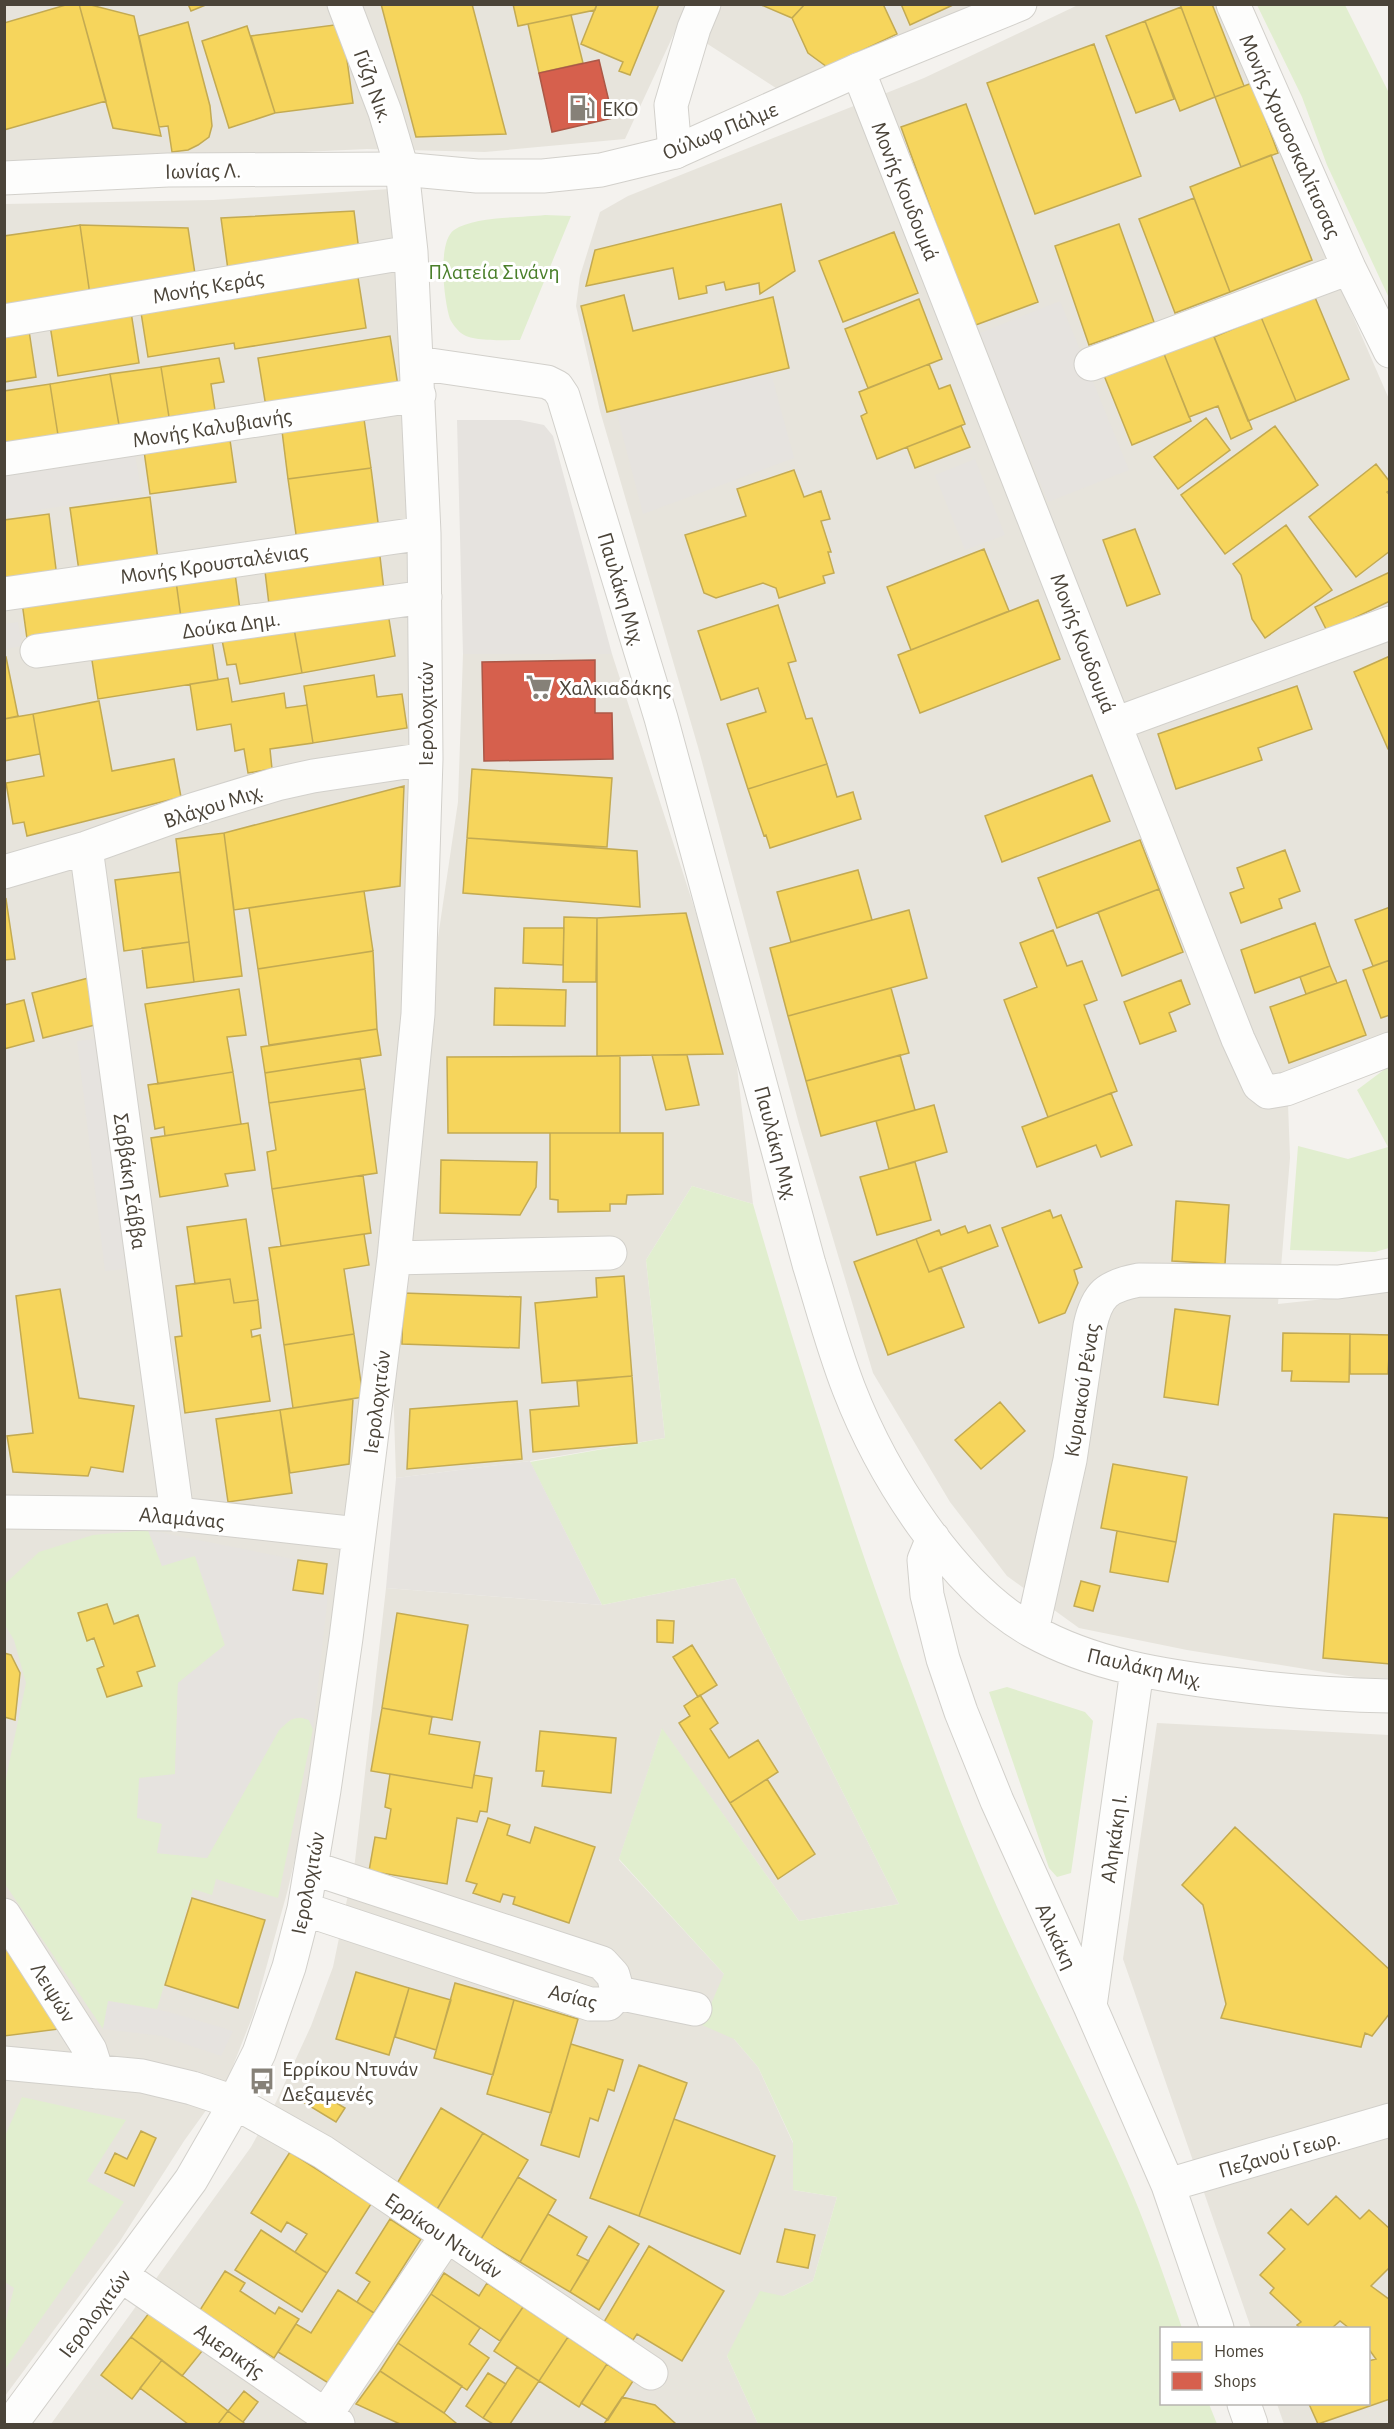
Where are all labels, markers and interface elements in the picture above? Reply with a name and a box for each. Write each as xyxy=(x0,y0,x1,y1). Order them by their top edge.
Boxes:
street label: Μονής Χρυσοσκαλίτισσας xyxy=(1235,31,1345,242)
street label: Γύζη Νικ. xyxy=(350,47,397,126)
fuel station icon: EKO xyxy=(567,93,597,123)
place label: EKO xyxy=(602,98,638,120)
street label: Ούλωφ Πάλμε xyxy=(659,98,781,164)
street label: Μονής Κουδουμά xyxy=(867,119,943,264)
street label: Ιωνίας Λ. xyxy=(165,159,241,183)
park label: Πλατεία Σινάνη xyxy=(428,261,560,283)
street label: Μονής Κεράς xyxy=(151,266,266,308)
street label: Μονής Καλυβιανής xyxy=(131,405,293,451)
street label: Παυλάκη Μιχ. xyxy=(593,530,649,649)
street label: Μονής Κρουσταλένιας xyxy=(119,540,309,588)
street label: Μονής Κουδουμά xyxy=(1046,570,1120,716)
street label: Δούκα Δημ. xyxy=(181,607,282,643)
street label: Ιερολοχιτών xyxy=(415,662,437,766)
supermarket icon: Χαλκιαδάκης xyxy=(524,672,554,702)
place label: Χαλκιαδάκης xyxy=(559,677,671,699)
street label: Βλάχου Μιχ. xyxy=(161,780,266,832)
street label: Παυλάκη Μιχ. xyxy=(750,1084,802,1203)
street label: Σαββάκη Σάββα xyxy=(110,1111,150,1251)
street label: Κυριακού Ρένας xyxy=(1061,1322,1103,1459)
street label: Ιερολοχιτών xyxy=(360,1349,394,1455)
street label: Αλαμάνας xyxy=(138,1503,226,1533)
street label: Παυλάκη Μιχ. xyxy=(1085,1644,1205,1692)
street label: Αληκάκη Ι. xyxy=(1097,1792,1131,1884)
street label: Ιερολοχιτών xyxy=(287,1830,329,1936)
street label: Αλικάκη xyxy=(1031,1900,1081,1973)
street label: Λειψών xyxy=(26,1959,80,2026)
street label: Ασίας xyxy=(546,1980,599,2014)
place label: Ερρίκου Ντυνάν Δεξαμενές xyxy=(282,2058,418,2106)
bus stop icon: Ερρίκου Ντυνάν Δεξαμενές xyxy=(247,2066,277,2096)
street label: Πεζανού Γεωρ. xyxy=(1216,2126,1343,2182)
street label: Ερρίκου Ντυνάν xyxy=(381,2189,506,2283)
street label: Ιερολοχιτών xyxy=(55,2265,135,2362)
street label: Αμερικής xyxy=(190,2319,268,2383)
legend xyxy=(1160,2327,1370,2405)
text: Homes xyxy=(1214,2343,1264,2361)
text: Shops xyxy=(1214,2373,1256,2391)

